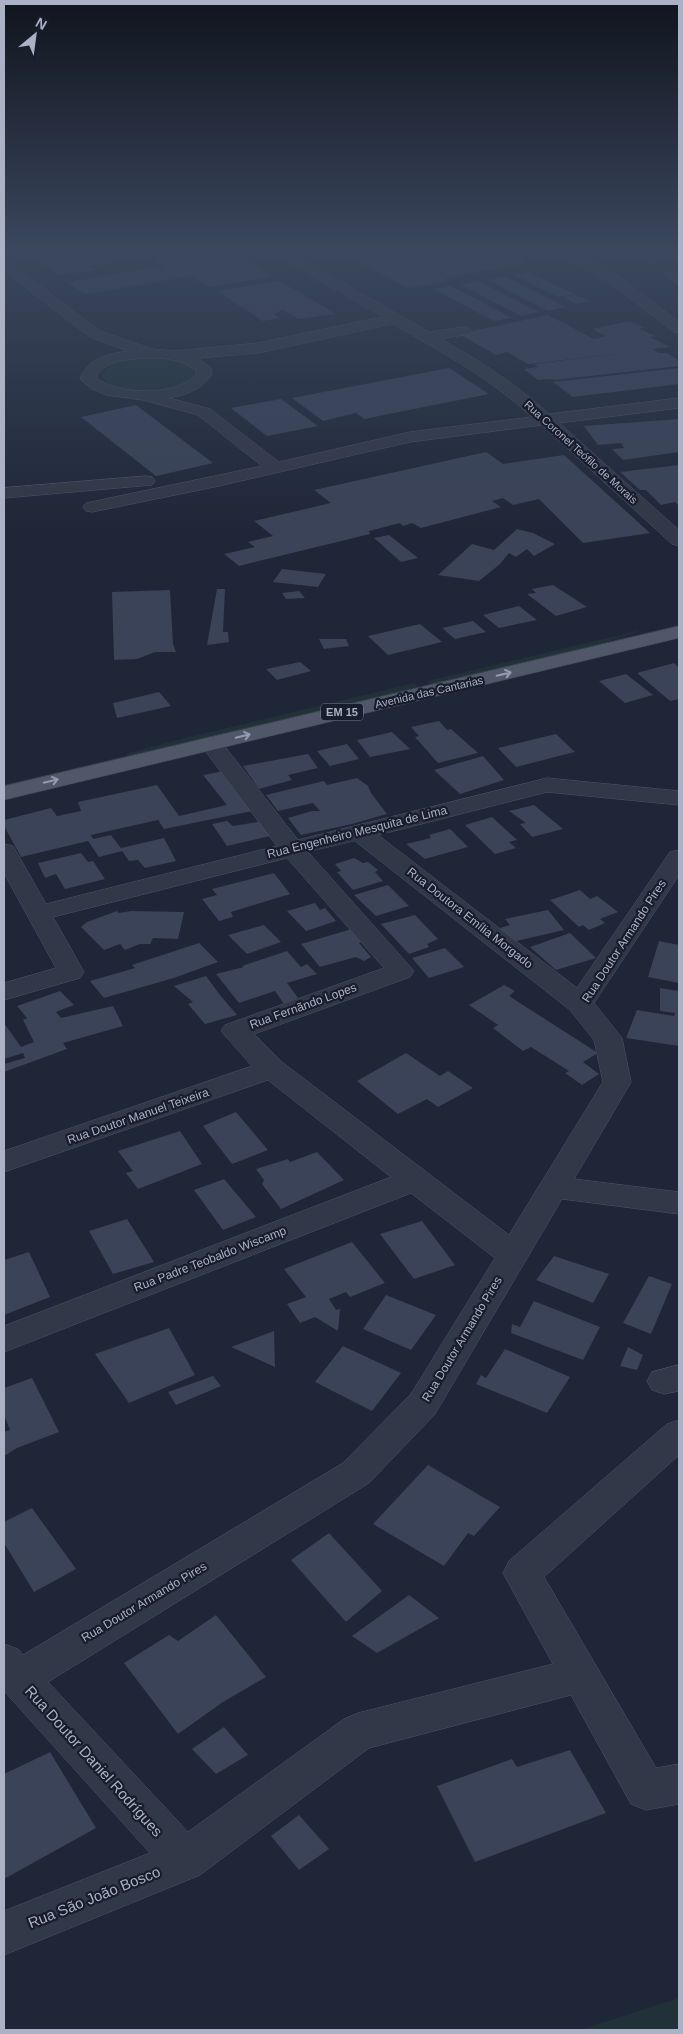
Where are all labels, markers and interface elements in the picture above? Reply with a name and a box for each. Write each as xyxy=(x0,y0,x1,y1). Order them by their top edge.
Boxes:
north arrow xyxy=(10,10,60,60)
text: N xyxy=(33,14,50,33)
street label: Rua Coronel Teófilo de Morais xyxy=(522,398,640,506)
one-way arrow xyxy=(495,669,511,678)
street label: Avenida das Cantarias xyxy=(374,674,485,710)
road number: EM 15 xyxy=(321,704,363,720)
one-way arrow xyxy=(235,731,251,740)
one-way arrow xyxy=(43,776,59,786)
street label: Rua Engenheiro Mesquita de Lima xyxy=(266,803,449,861)
street label: Rua Doutora Emília Morgado xyxy=(404,865,536,972)
street label: Rua Doutor Armando Pires xyxy=(579,877,669,1005)
street label: Rua Fernãndo Lopes xyxy=(248,980,358,1032)
street label: Rua Doutor Manuel Teixeira xyxy=(66,1085,211,1147)
street label: Rua Padre Teobaldo Wiscamp xyxy=(132,1223,288,1295)
street label: Rua Doutor Armando Pires xyxy=(419,1274,505,1404)
street label: Rua Doutor Armando Pires xyxy=(79,1559,209,1645)
street label: Rua Doutor Daniel Rodrígues xyxy=(22,1682,166,1840)
street label: Rua São João Bosco xyxy=(25,1863,163,1931)

